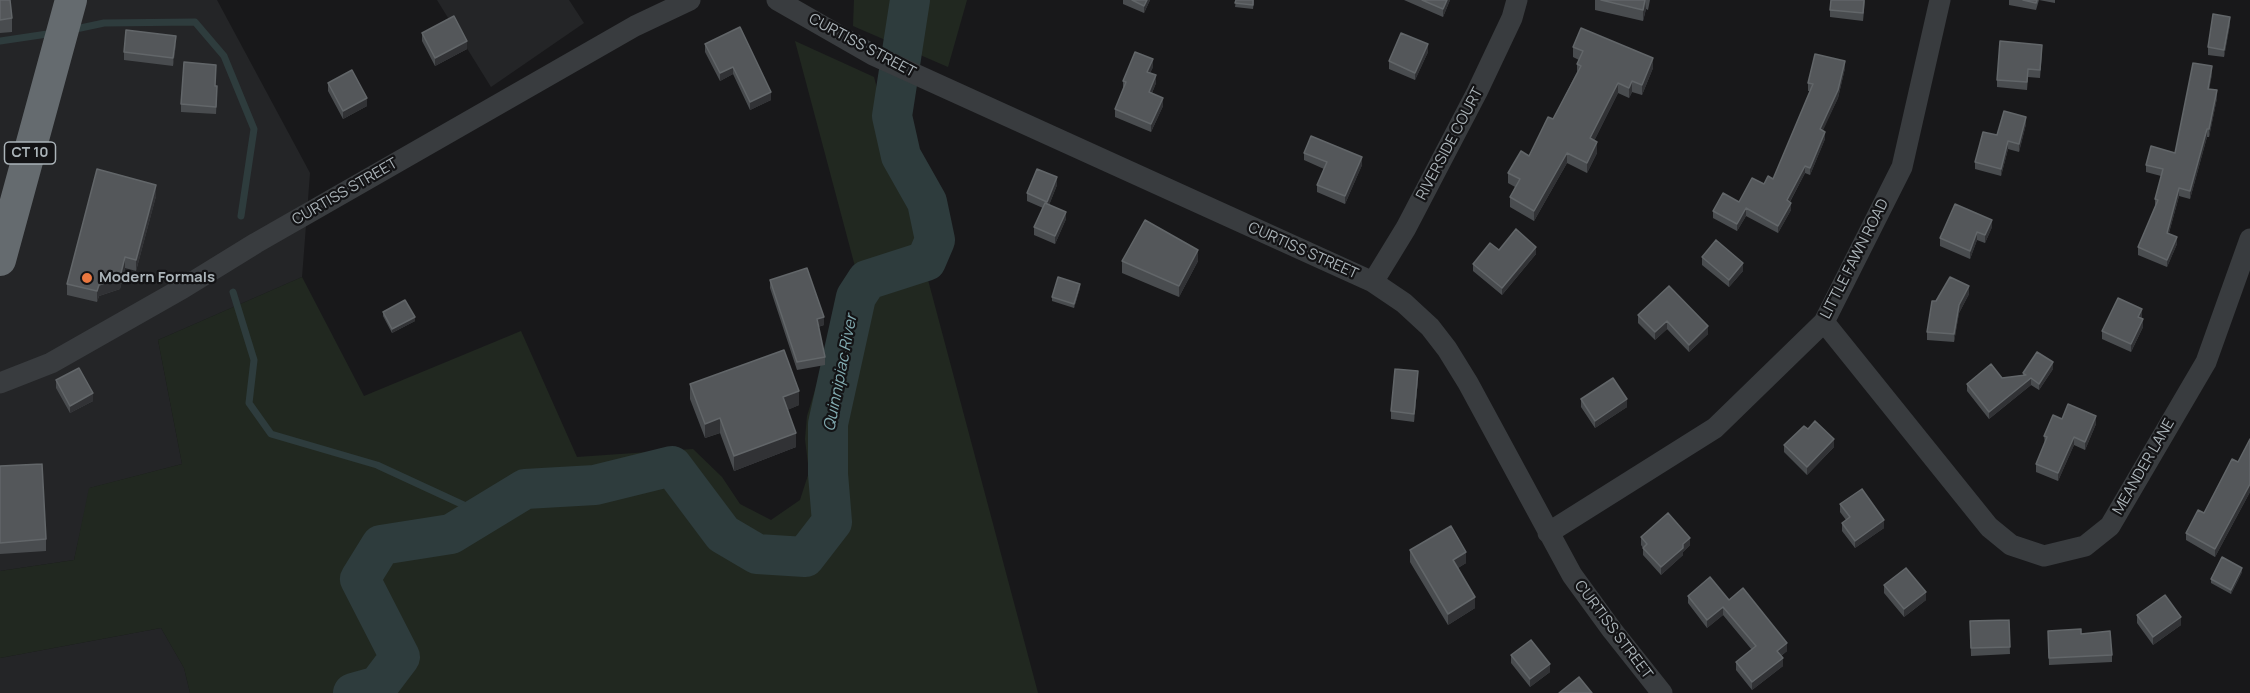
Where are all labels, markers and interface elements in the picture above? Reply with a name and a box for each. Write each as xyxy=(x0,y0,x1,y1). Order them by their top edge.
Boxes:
street label: CURTISS STREET xyxy=(805,10,919,82)
street label: RIVERSIDE COURT xyxy=(1413,85,1487,203)
road number: CT 10 xyxy=(4,142,56,164)
street label: CURTISS STREET xyxy=(289,155,401,229)
street label: LITTLE FAWN ROAD xyxy=(1817,196,1893,322)
street label: CURTISS STREET xyxy=(1245,219,1361,283)
place label: Modern Formals xyxy=(99,269,215,287)
marker: Modern Formals xyxy=(80,271,94,285)
water label: Quinnipiac River xyxy=(820,313,862,433)
street label: MEANDER LANE xyxy=(2109,416,2179,518)
street label: CURTISS STREET xyxy=(1570,577,1656,683)

